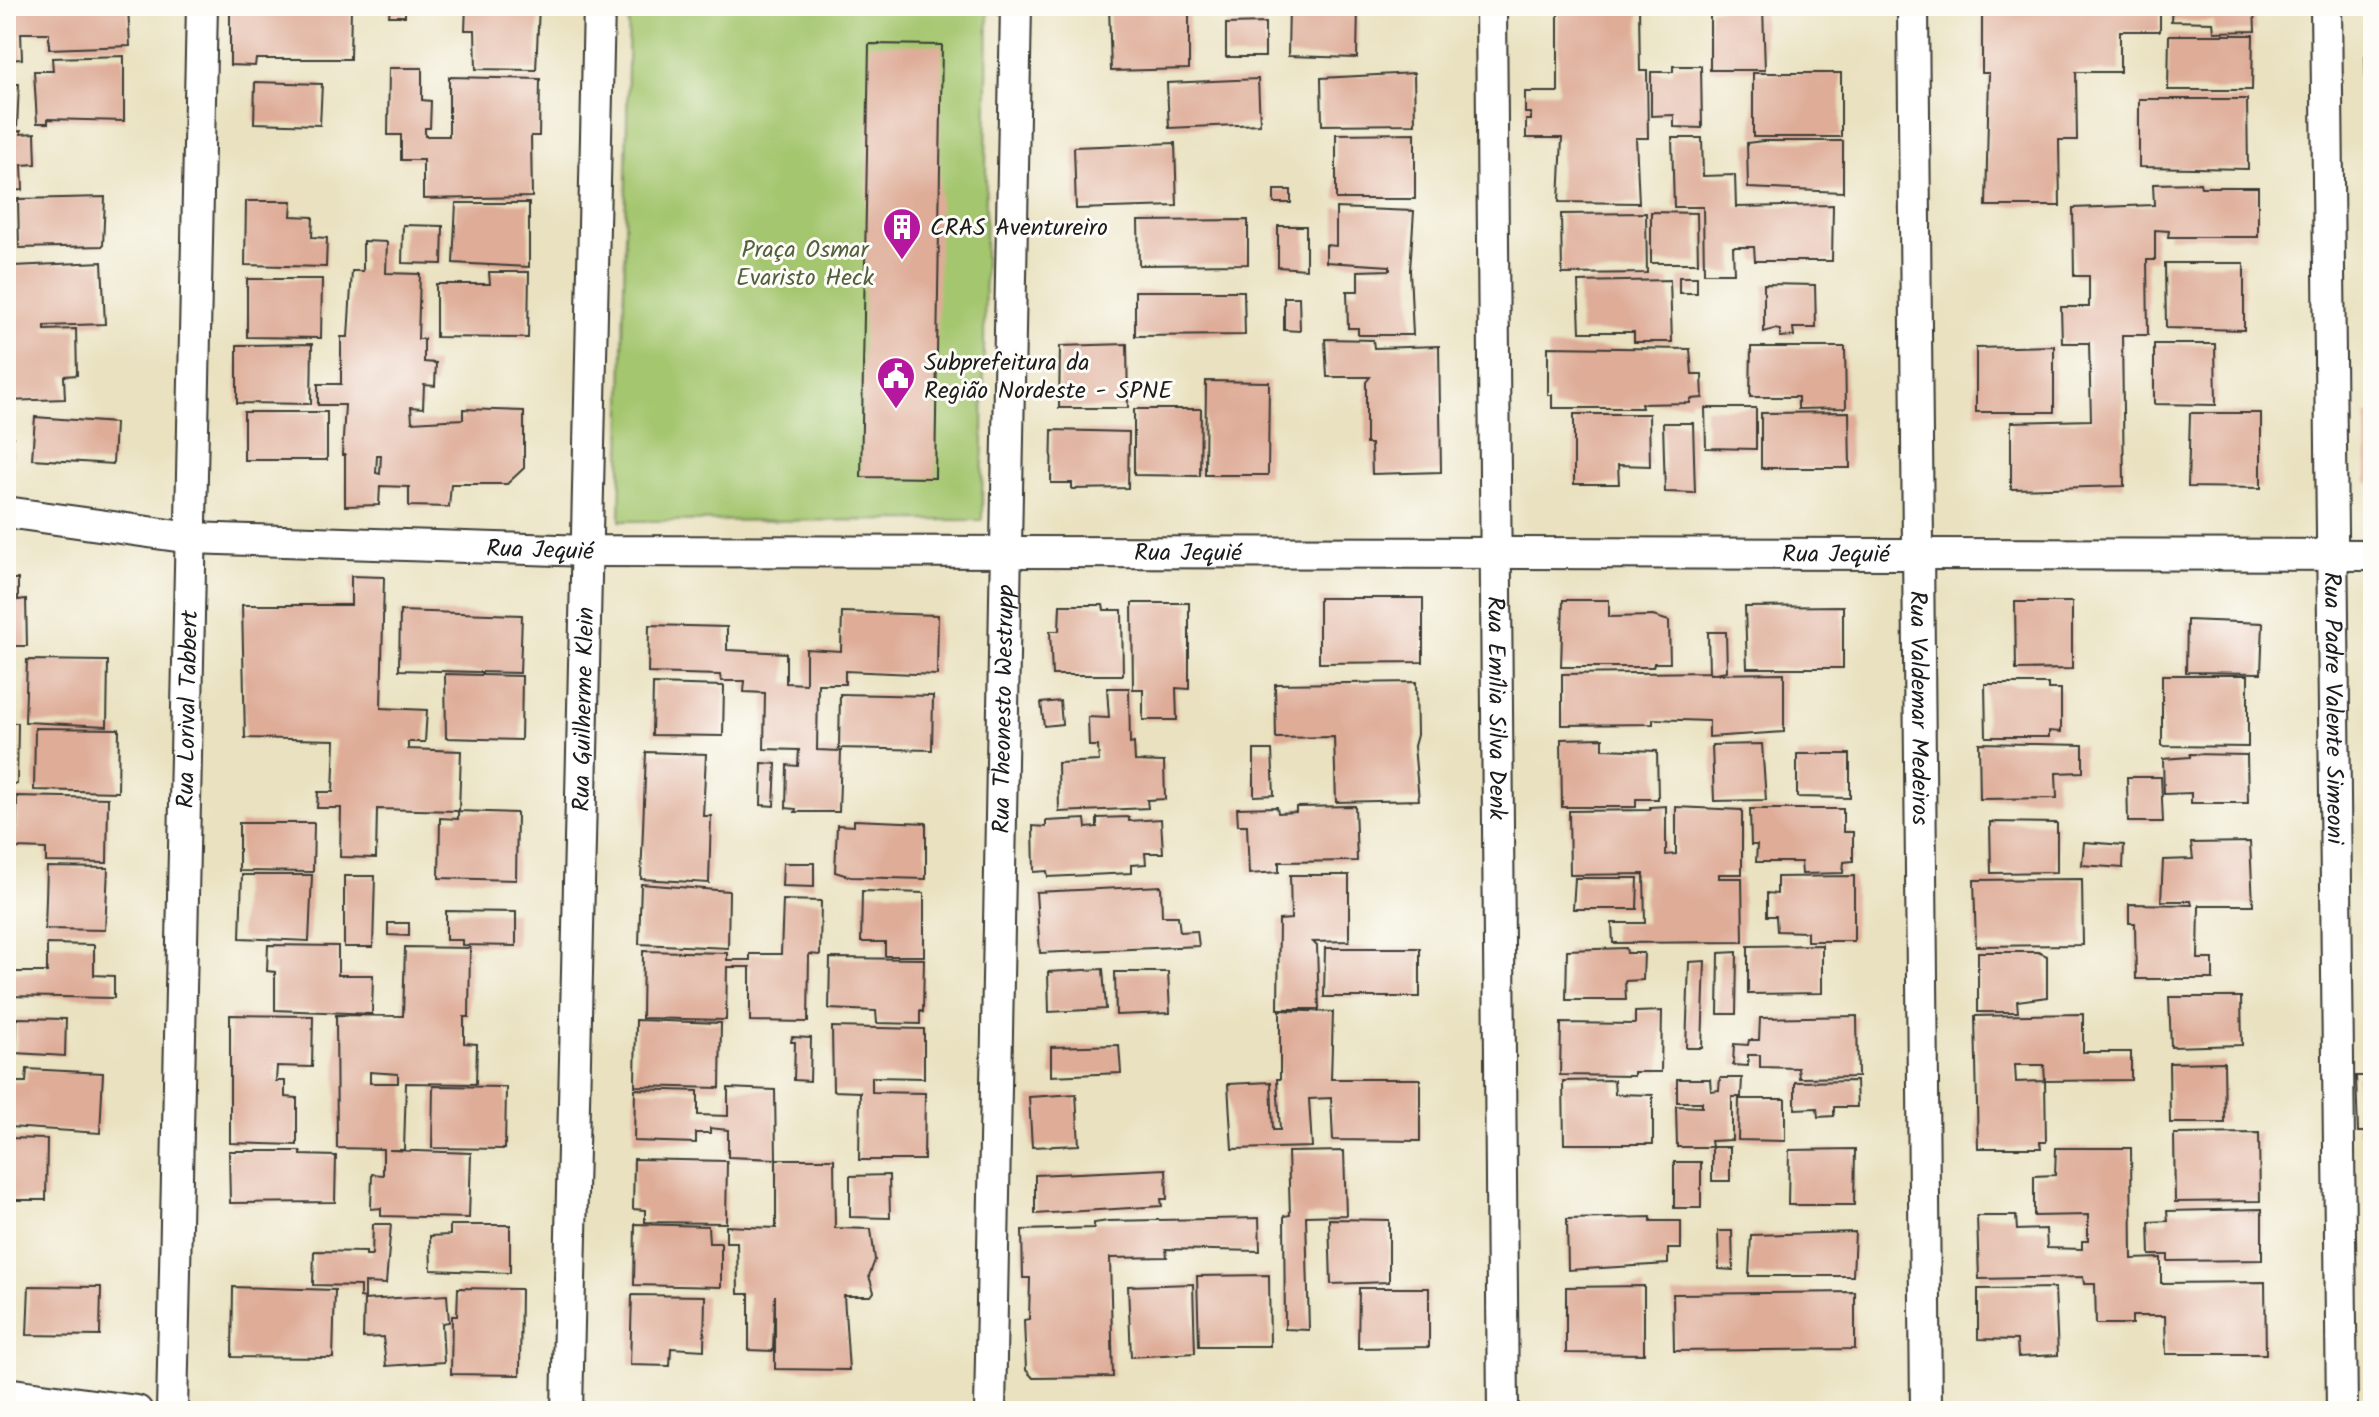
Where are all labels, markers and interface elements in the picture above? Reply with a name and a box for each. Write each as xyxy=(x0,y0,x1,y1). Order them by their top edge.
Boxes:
building icon: CRAS Aventureiro xyxy=(881,206,923,261)
place label: CRAS Aventureiro xyxy=(930,209,1108,248)
park label: Praça Osmar Evaristo Heck xyxy=(736,231,875,298)
place label: Subprefeitura da Região Nordeste - SPNE xyxy=(924,344,1173,411)
public building icon: Subprefeitura da Região Nordeste - SPNE xyxy=(875,355,917,410)
street label: Rua Jequié xyxy=(485,530,595,572)
street label: Rua Jequié xyxy=(1134,534,1243,573)
street label: Rua Jequié xyxy=(1782,536,1891,575)
street label: Rua Padre Valente Simeoni xyxy=(2311,572,2354,846)
street label: Rua Theonesto Westrupp xyxy=(983,584,1026,834)
street label: Rua Valdemar Medeiros xyxy=(1897,591,1939,825)
street label: Rua Emília Silva Denk xyxy=(1475,596,1516,821)
street label: Rua Guilherme Klein xyxy=(563,606,606,812)
street label: Rua Lorival Tabbert xyxy=(167,609,210,809)

